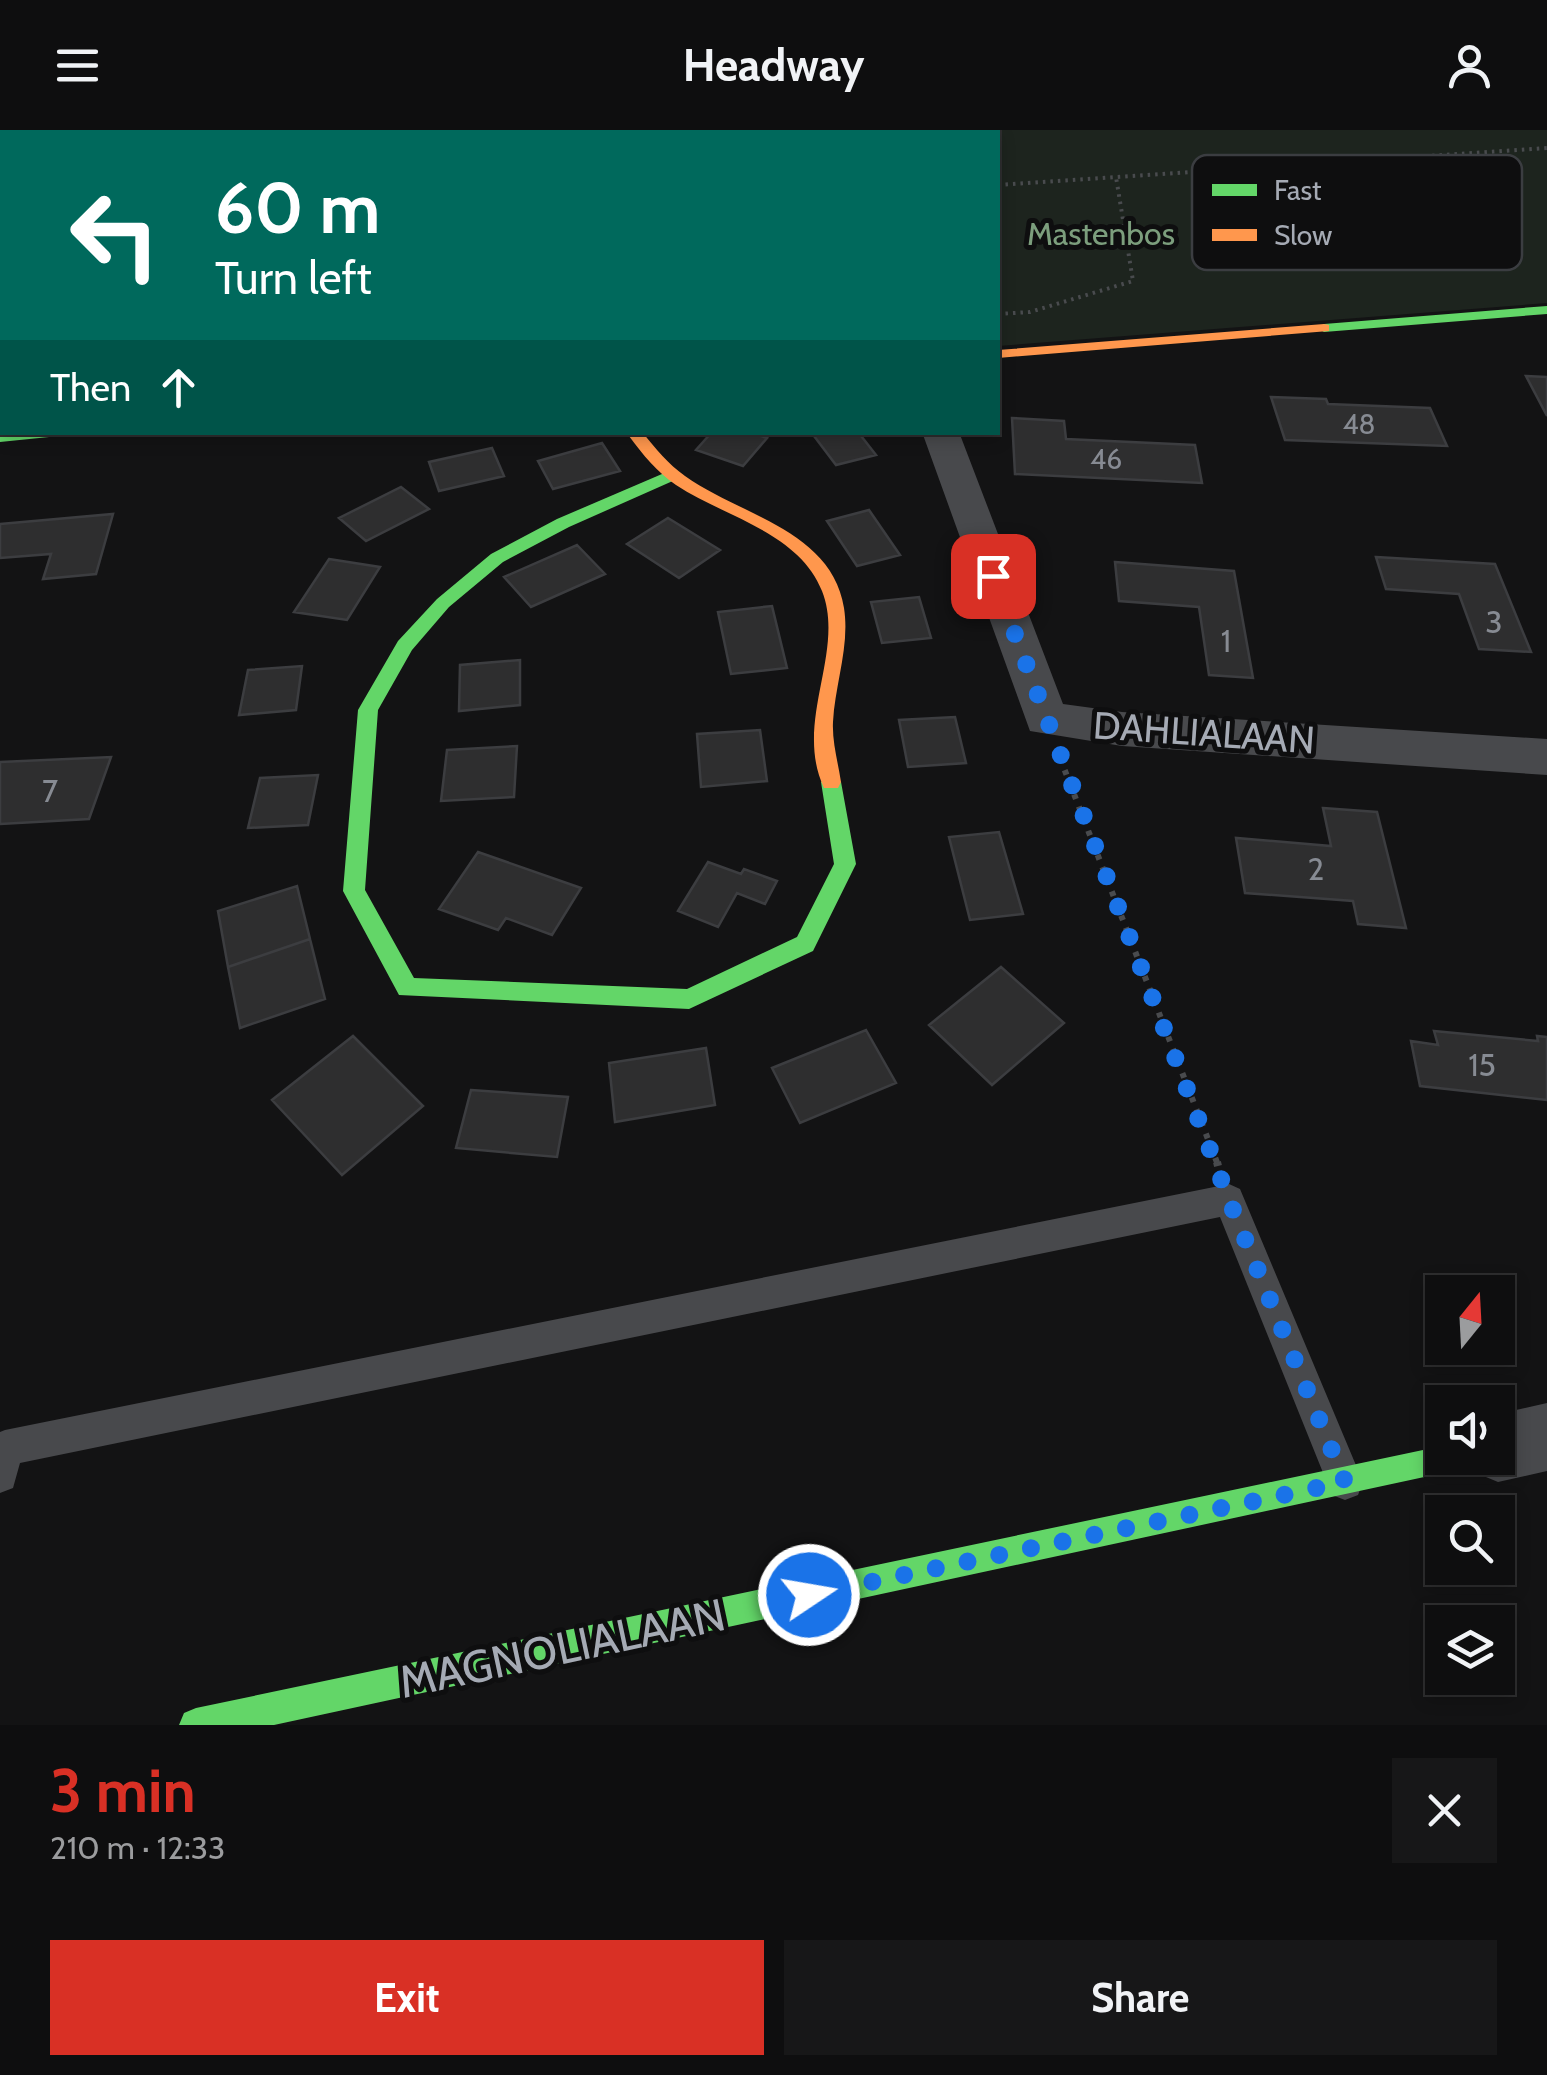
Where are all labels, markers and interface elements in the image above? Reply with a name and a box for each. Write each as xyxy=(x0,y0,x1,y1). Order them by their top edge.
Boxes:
icon: menu xyxy=(50,38,105,93)
text: Headway xyxy=(683,38,864,92)
icon: person xyxy=(1442,38,1497,93)
legend xyxy=(1192,155,1522,270)
text: 60 m xyxy=(215,165,380,251)
icon: left xyxy=(50,170,180,300)
text: Fast xyxy=(1274,173,1322,207)
park label: Mastenbos xyxy=(1027,214,1175,253)
text: Slow xyxy=(1274,218,1332,252)
text: Turn left xyxy=(215,251,372,305)
icon: ahead xyxy=(151,360,206,415)
text: Then xyxy=(50,364,131,411)
house number: 48 xyxy=(1342,407,1376,441)
house number: 46 xyxy=(1090,442,1122,476)
pin xyxy=(951,534,1036,619)
icon: arrive xyxy=(966,549,1021,604)
house number: 3 xyxy=(1485,602,1503,641)
house number: 1 xyxy=(1221,621,1231,660)
street label: DAHLIALAAN xyxy=(1092,701,1316,764)
house number: 7 xyxy=(42,771,58,810)
house number: 2 xyxy=(1308,849,1324,888)
house number: 15 xyxy=(1468,1045,1496,1084)
north arrow xyxy=(1425,1275,1515,1365)
map controls xyxy=(1425,1275,1515,1695)
button: sound xyxy=(1425,1385,1515,1475)
button: search xyxy=(1425,1495,1515,1585)
position arrow xyxy=(757,1543,861,1647)
street label: MAGNOLIALAAN xyxy=(394,1587,730,1709)
button: layers xyxy=(1425,1605,1515,1695)
text: 3 min xyxy=(50,1754,196,1827)
button: close xyxy=(1392,1758,1497,1863)
text: 210 m · 12:33 xyxy=(50,1828,225,1867)
button: Exit xyxy=(50,1940,764,2055)
button: Share xyxy=(784,1940,1497,2055)

